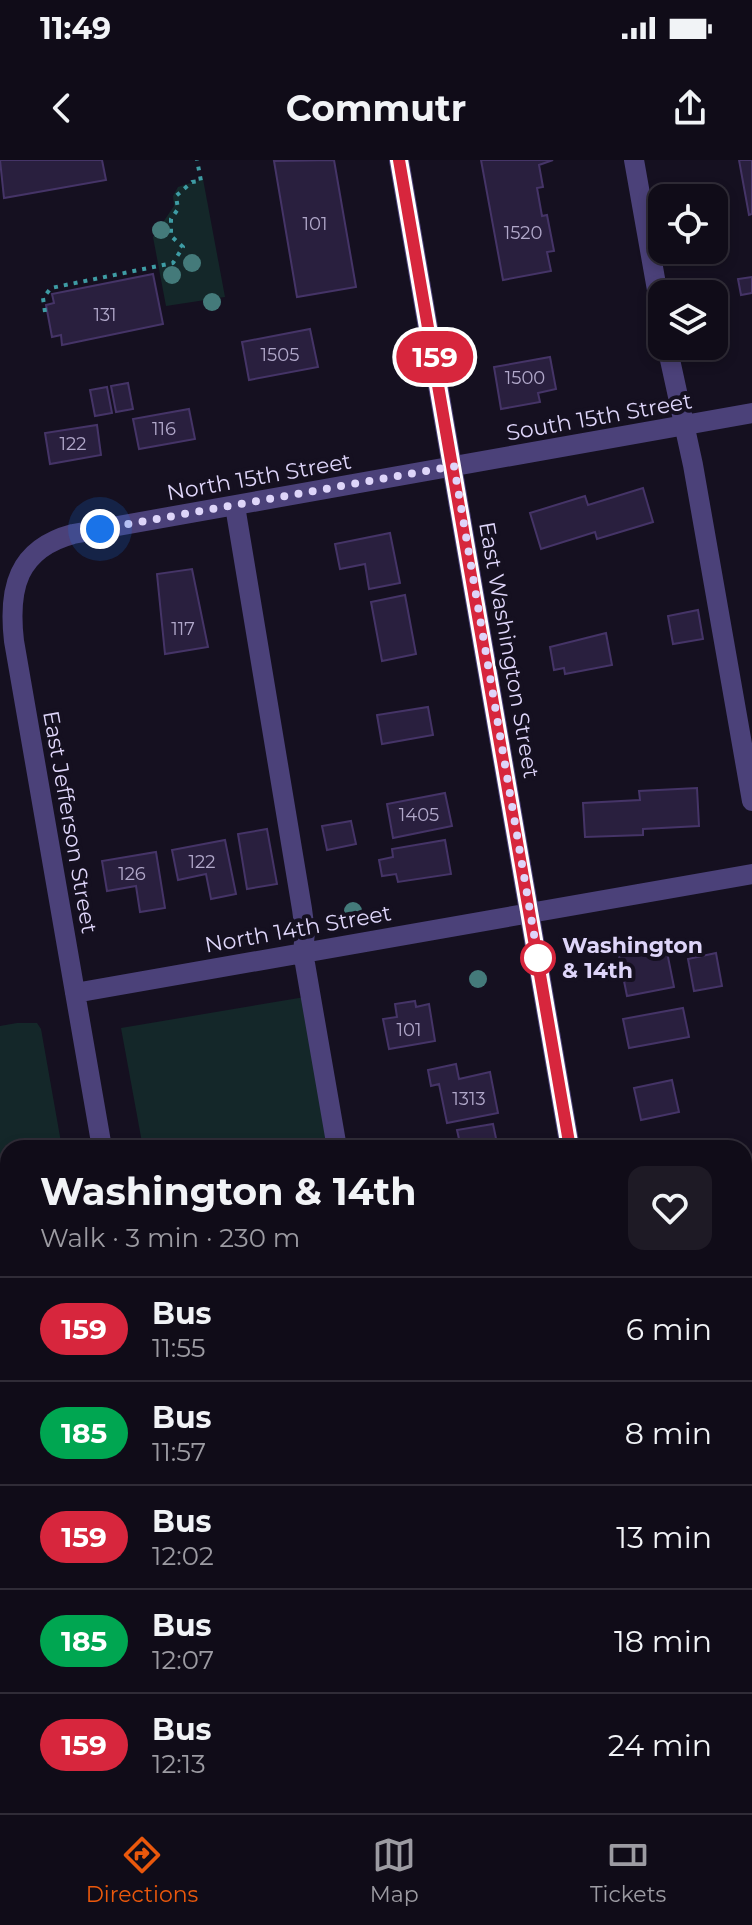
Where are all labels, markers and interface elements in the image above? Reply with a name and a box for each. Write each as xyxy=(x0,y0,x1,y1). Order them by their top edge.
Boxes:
text: 11:49 xyxy=(40,10,111,47)
icon: back xyxy=(40,86,84,130)
text: Commutr xyxy=(286,86,466,130)
icon: share xyxy=(668,86,712,130)
map controls xyxy=(648,184,728,360)
button: locate xyxy=(648,184,728,264)
house number: 101 xyxy=(303,213,327,235)
house number: 1520 xyxy=(504,222,542,244)
button: layers xyxy=(648,280,728,360)
house number: 131 xyxy=(93,304,117,326)
line badge: 159 xyxy=(389,331,481,383)
text: 159 xyxy=(412,340,458,374)
house number: 1505 xyxy=(261,344,299,366)
house number: 1500 xyxy=(505,367,545,389)
street label: South 15th Street xyxy=(504,387,694,447)
house number: 116 xyxy=(152,418,176,440)
house number: 122 xyxy=(60,433,86,455)
street label: North 15th Street xyxy=(165,447,353,507)
your location xyxy=(80,509,120,549)
street label: East Washington Street xyxy=(473,520,545,780)
house number: 117 xyxy=(171,618,195,640)
street label: East Jefferson Street xyxy=(37,708,103,936)
house number: 1405 xyxy=(399,804,439,826)
house number: 122 xyxy=(189,851,215,873)
house number: 126 xyxy=(118,863,146,885)
street label: North 14th Street xyxy=(203,899,393,959)
place label: Washington & 14th xyxy=(562,932,703,984)
marker: Washington & 14th xyxy=(521,941,555,975)
house number: 101 xyxy=(397,1019,421,1041)
house number: 1313 xyxy=(452,1088,486,1110)
button: heart xyxy=(628,1166,712,1250)
text: Washington & 14th xyxy=(40,1168,417,1215)
text: Walk · 3 min · 230 m xyxy=(40,1222,300,1254)
text: Bus xyxy=(152,1295,212,1332)
text: 6 min xyxy=(626,1311,712,1348)
text: 159 xyxy=(61,1312,107,1346)
text: 11:55 xyxy=(152,1332,206,1364)
text: Bus xyxy=(152,1399,212,1436)
text: 8 min xyxy=(625,1415,712,1452)
text: 185 xyxy=(61,1416,107,1450)
text: 11:57 xyxy=(152,1436,206,1468)
text: Bus xyxy=(152,1503,212,1540)
text: 13 min xyxy=(616,1519,712,1556)
text: 159 xyxy=(61,1520,107,1554)
text: 12:02 xyxy=(152,1540,214,1572)
text: Bus xyxy=(152,1607,212,1644)
text: 18 min xyxy=(614,1623,712,1660)
text: 185 xyxy=(61,1624,107,1658)
text: 12:07 xyxy=(152,1644,214,1676)
text: Bus xyxy=(152,1711,212,1748)
text: 24 min xyxy=(608,1727,712,1764)
text: 159 xyxy=(61,1728,107,1762)
text: 12:13 xyxy=(152,1748,206,1780)
tab: Directions xyxy=(86,1833,198,1908)
tab: Map xyxy=(370,1833,419,1908)
tab: Tickets xyxy=(590,1833,666,1908)

